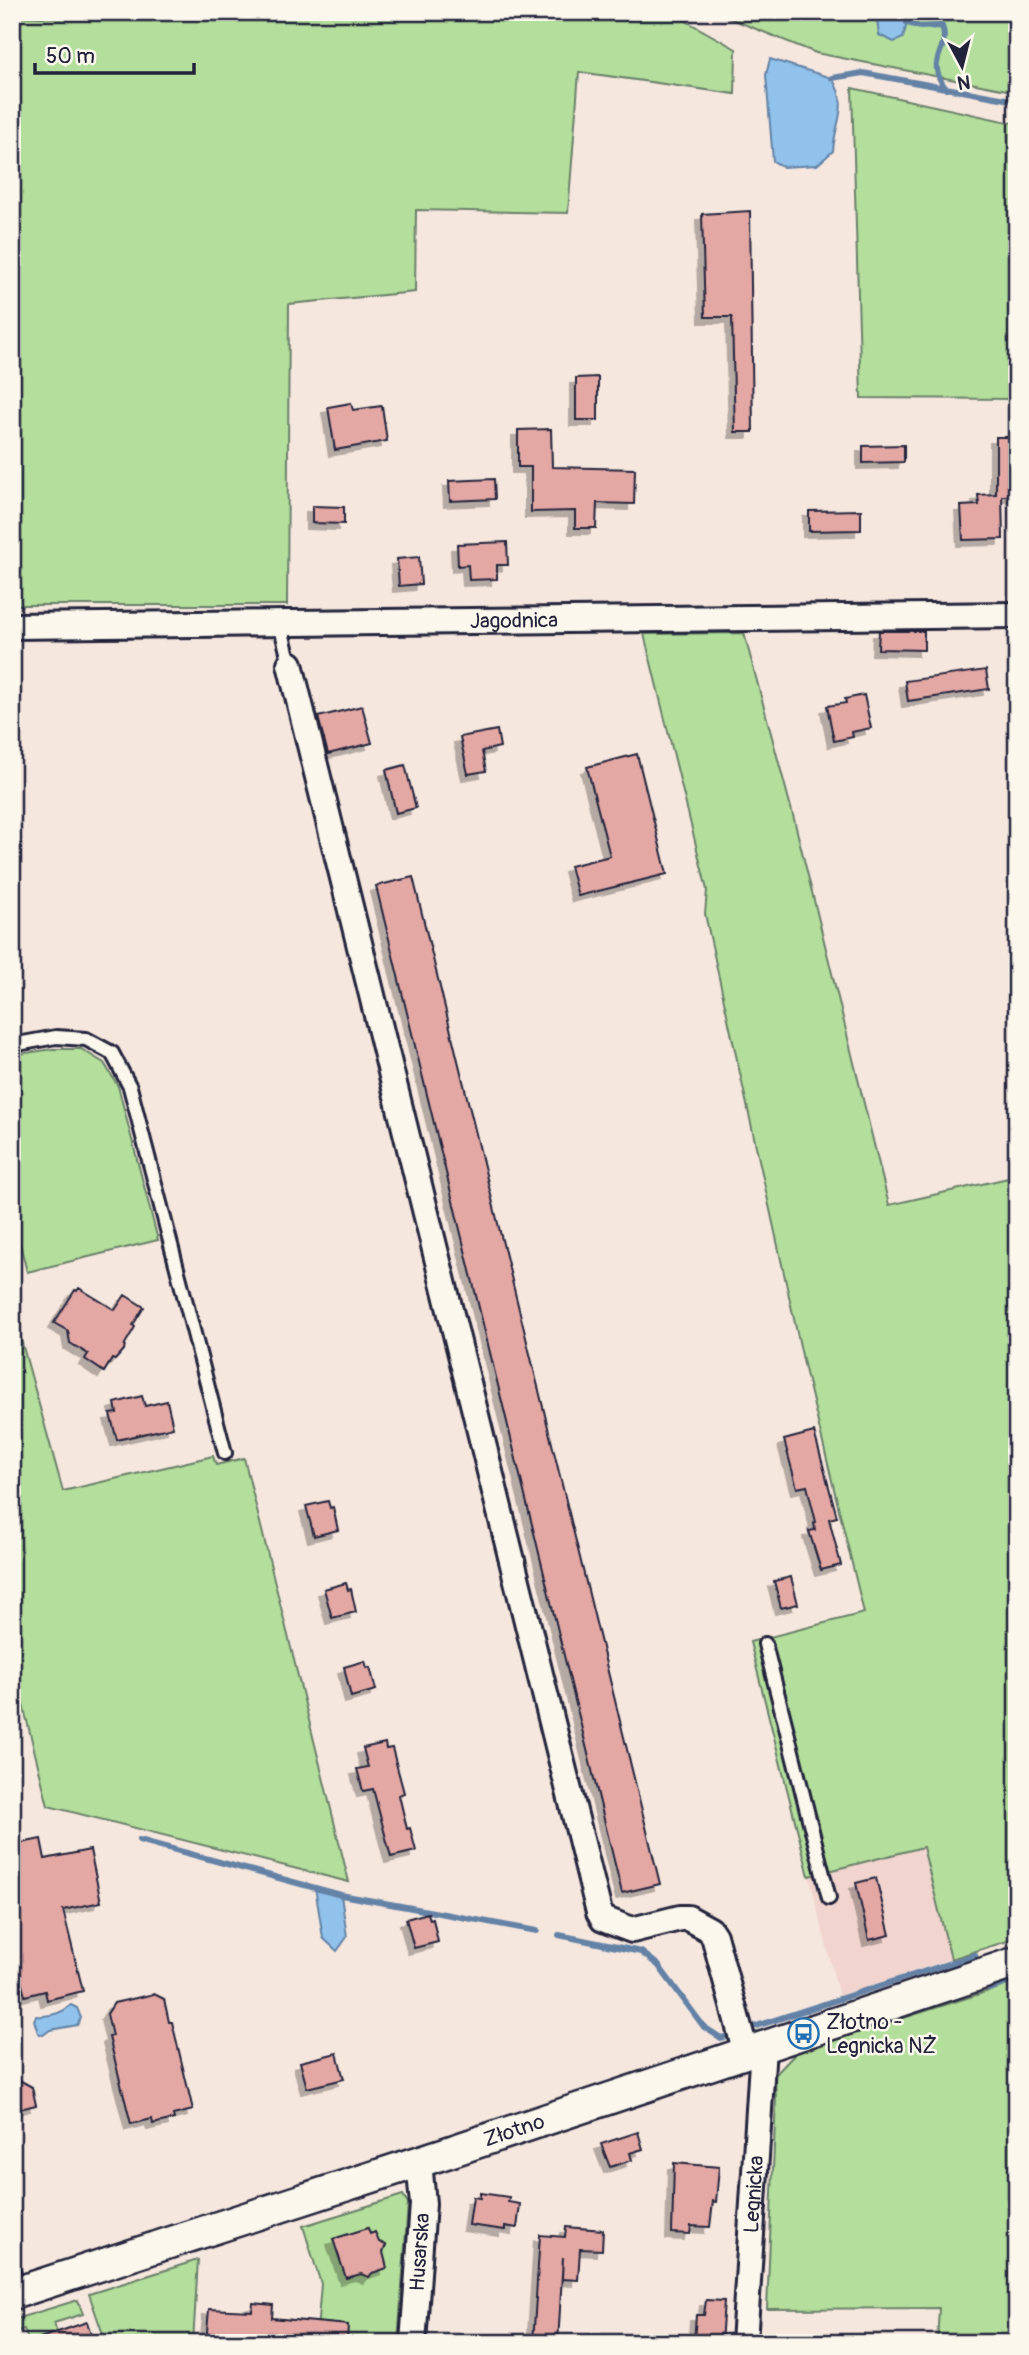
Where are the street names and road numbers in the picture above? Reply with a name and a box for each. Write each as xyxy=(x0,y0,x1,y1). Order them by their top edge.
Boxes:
street label: Jagodnica xyxy=(470,607,558,634)
street label: Złotno xyxy=(480,2107,548,2153)
street label: Legnicka xyxy=(738,2155,770,2234)
street label: Husarska xyxy=(403,2212,436,2292)

